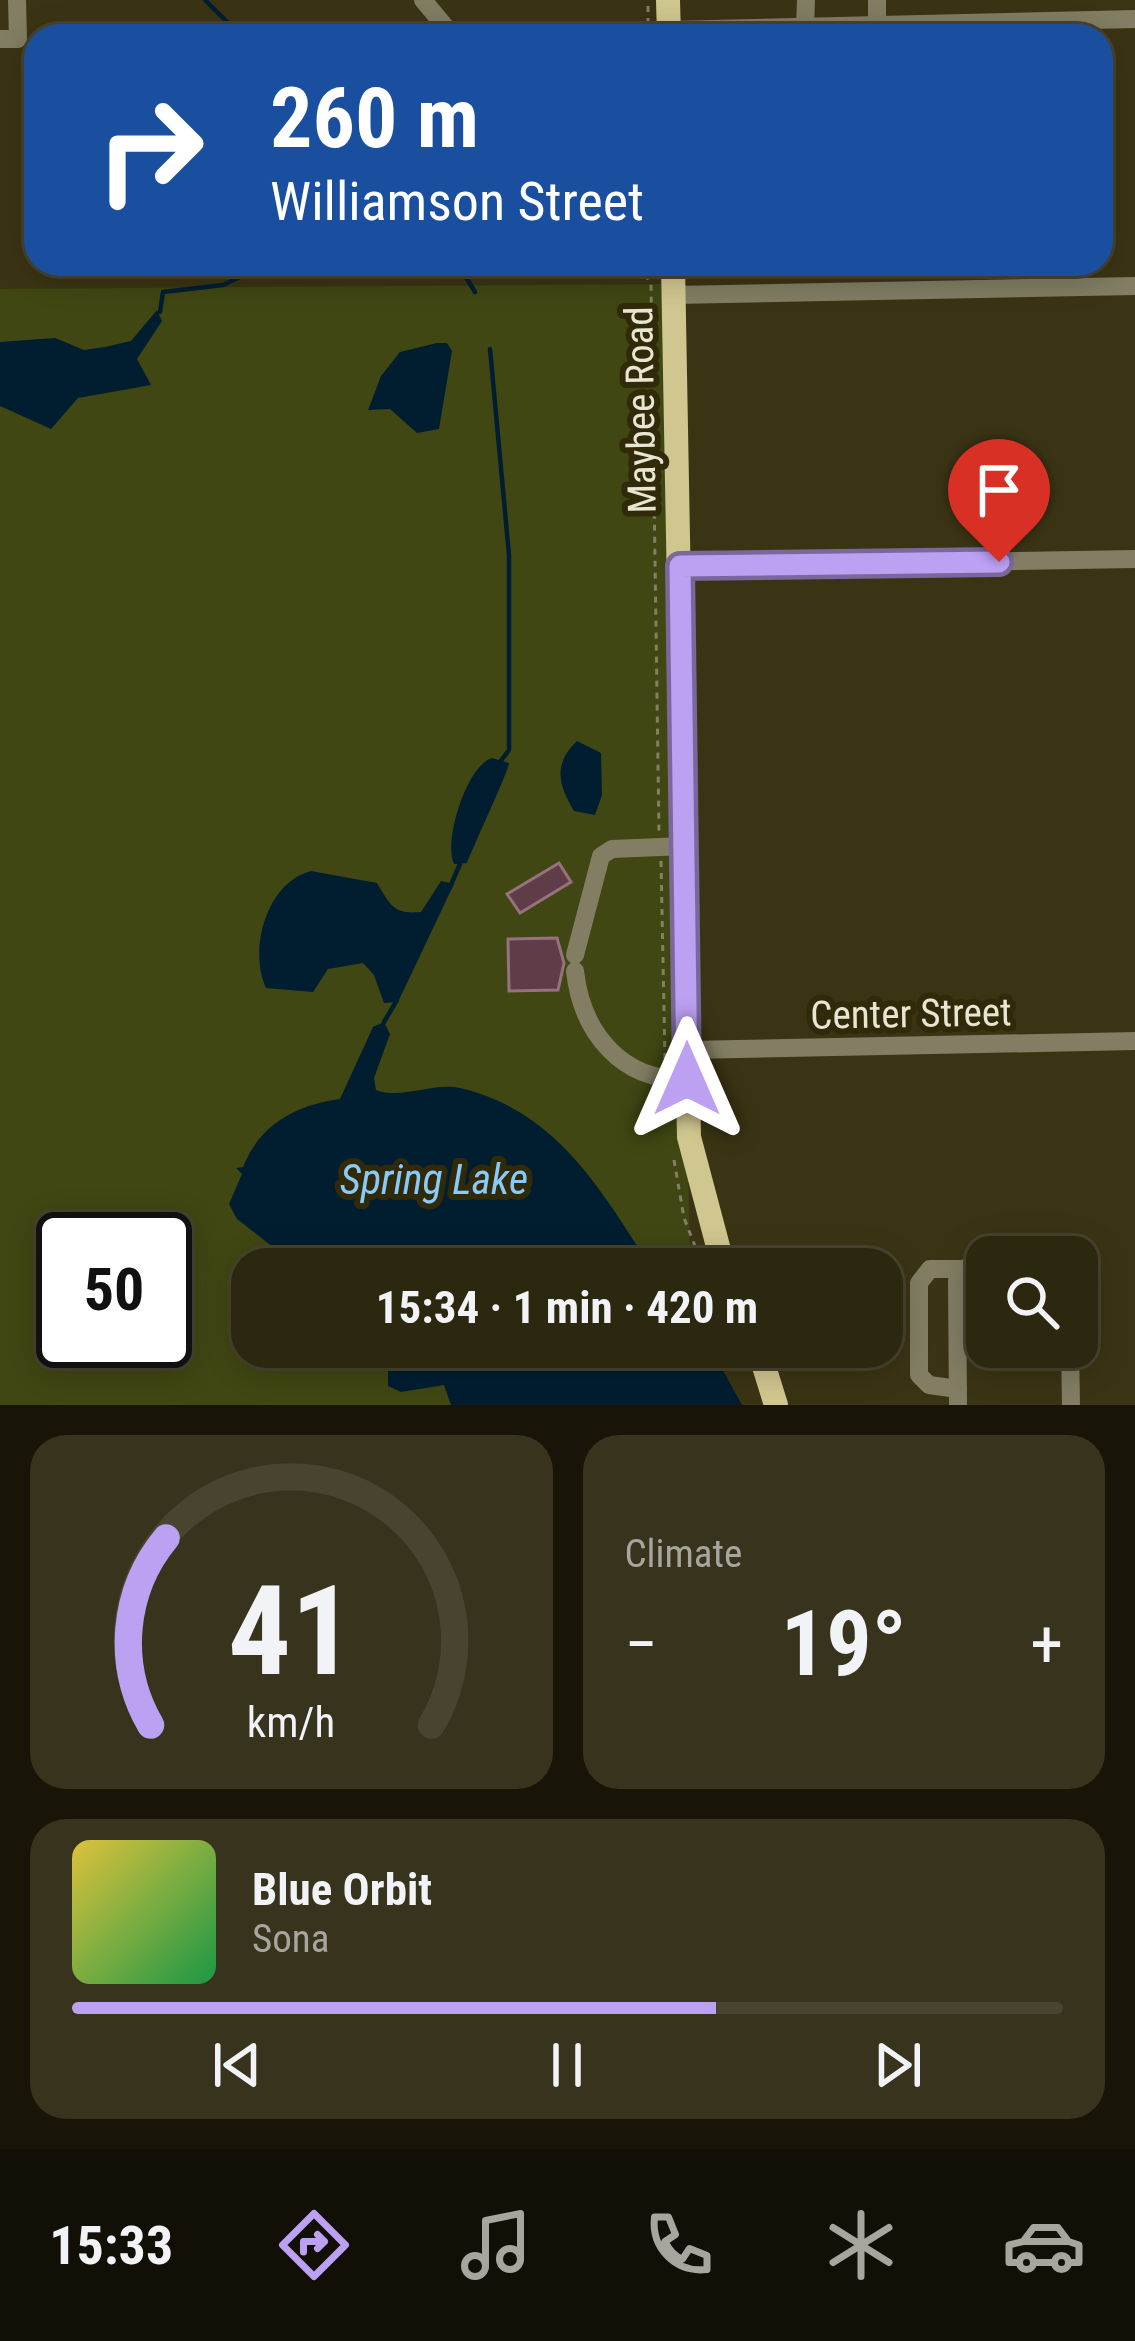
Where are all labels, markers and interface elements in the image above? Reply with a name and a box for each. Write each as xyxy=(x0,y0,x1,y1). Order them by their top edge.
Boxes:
text: 260 m xyxy=(270,69,479,168)
icon: right xyxy=(72,72,228,228)
text: Williamson Street xyxy=(270,170,644,233)
street label: Maybee Road xyxy=(616,306,666,514)
pin xyxy=(948,439,1050,562)
icon: arrive xyxy=(966,457,1032,523)
street label: Center Street xyxy=(810,989,1012,1039)
position arrow xyxy=(624,1016,750,1142)
water label: Spring Lake xyxy=(340,1155,528,1204)
speed limit sign: 50 xyxy=(36,1212,192,1368)
map controls xyxy=(966,1236,1098,1368)
button: search xyxy=(966,1236,1098,1368)
text: 15:34 · 1 min · 420 m xyxy=(376,1281,758,1334)
text: Climate xyxy=(625,1531,742,1577)
text: 41 xyxy=(228,1558,354,1704)
text: 19° xyxy=(781,1592,907,1697)
text: − xyxy=(625,1606,658,1683)
text: + xyxy=(1030,1606,1063,1683)
text: km/h xyxy=(247,1697,335,1747)
text: Blue Orbit xyxy=(252,1863,432,1916)
text: Sona xyxy=(252,1916,329,1962)
icon: previous xyxy=(204,2032,270,2098)
icon: pause xyxy=(534,2032,600,2098)
icon: next xyxy=(865,2032,931,2098)
icon: directions xyxy=(272,2203,356,2287)
icon: music xyxy=(454,2203,538,2287)
icon: phone xyxy=(637,2203,721,2287)
icon: climate xyxy=(819,2203,903,2287)
icon: car xyxy=(1002,2203,1086,2287)
text: 15:33 xyxy=(49,2214,173,2277)

